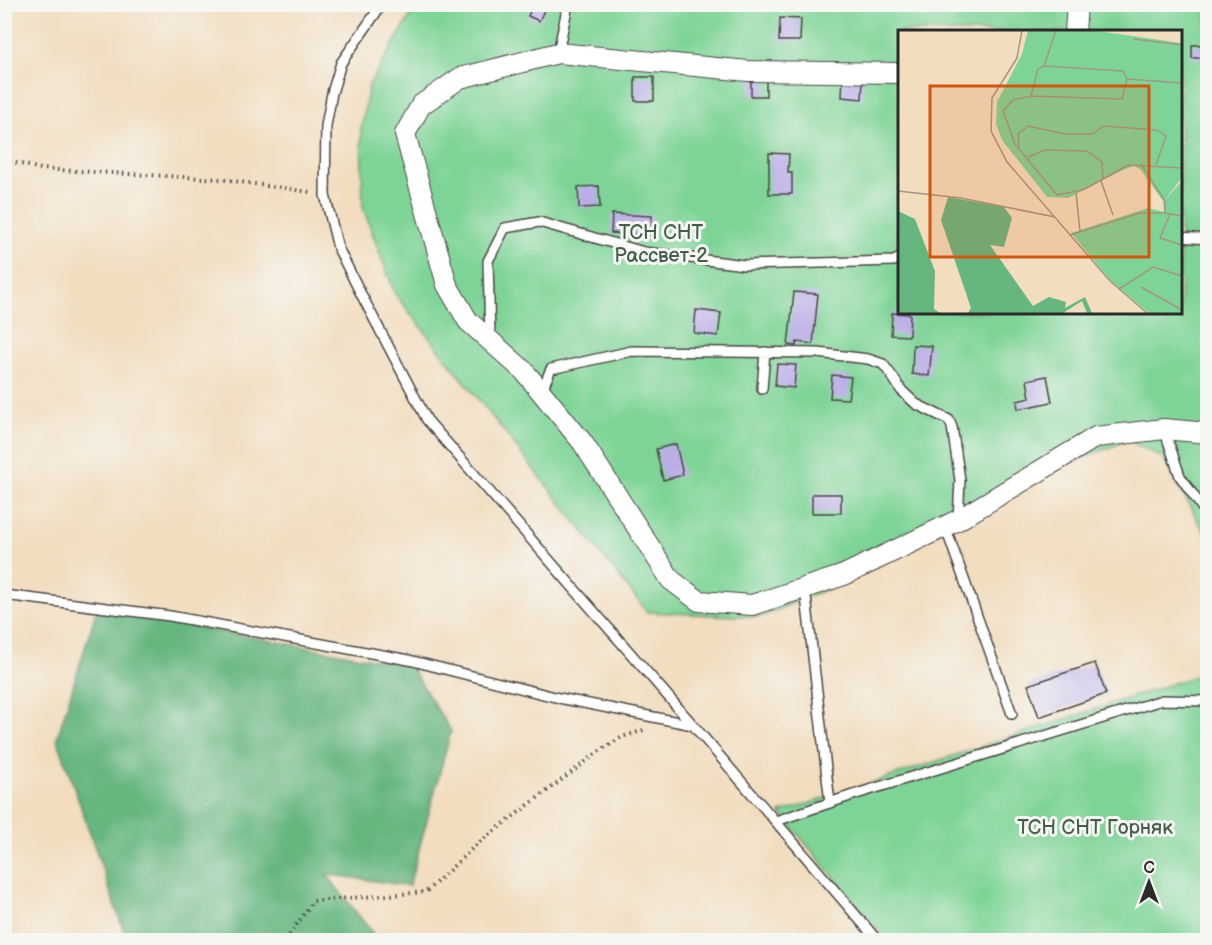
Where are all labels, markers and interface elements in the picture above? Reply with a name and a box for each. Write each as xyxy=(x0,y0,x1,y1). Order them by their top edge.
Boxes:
inset map xyxy=(898,30,1182,314)
park label: ТСН СНТ Рассвет-2 xyxy=(614,221,708,268)
park label: ТСН СНТ Горняк xyxy=(1017,816,1173,840)
north arrow xyxy=(1119,852,1179,912)
text: С xyxy=(1143,859,1155,878)

